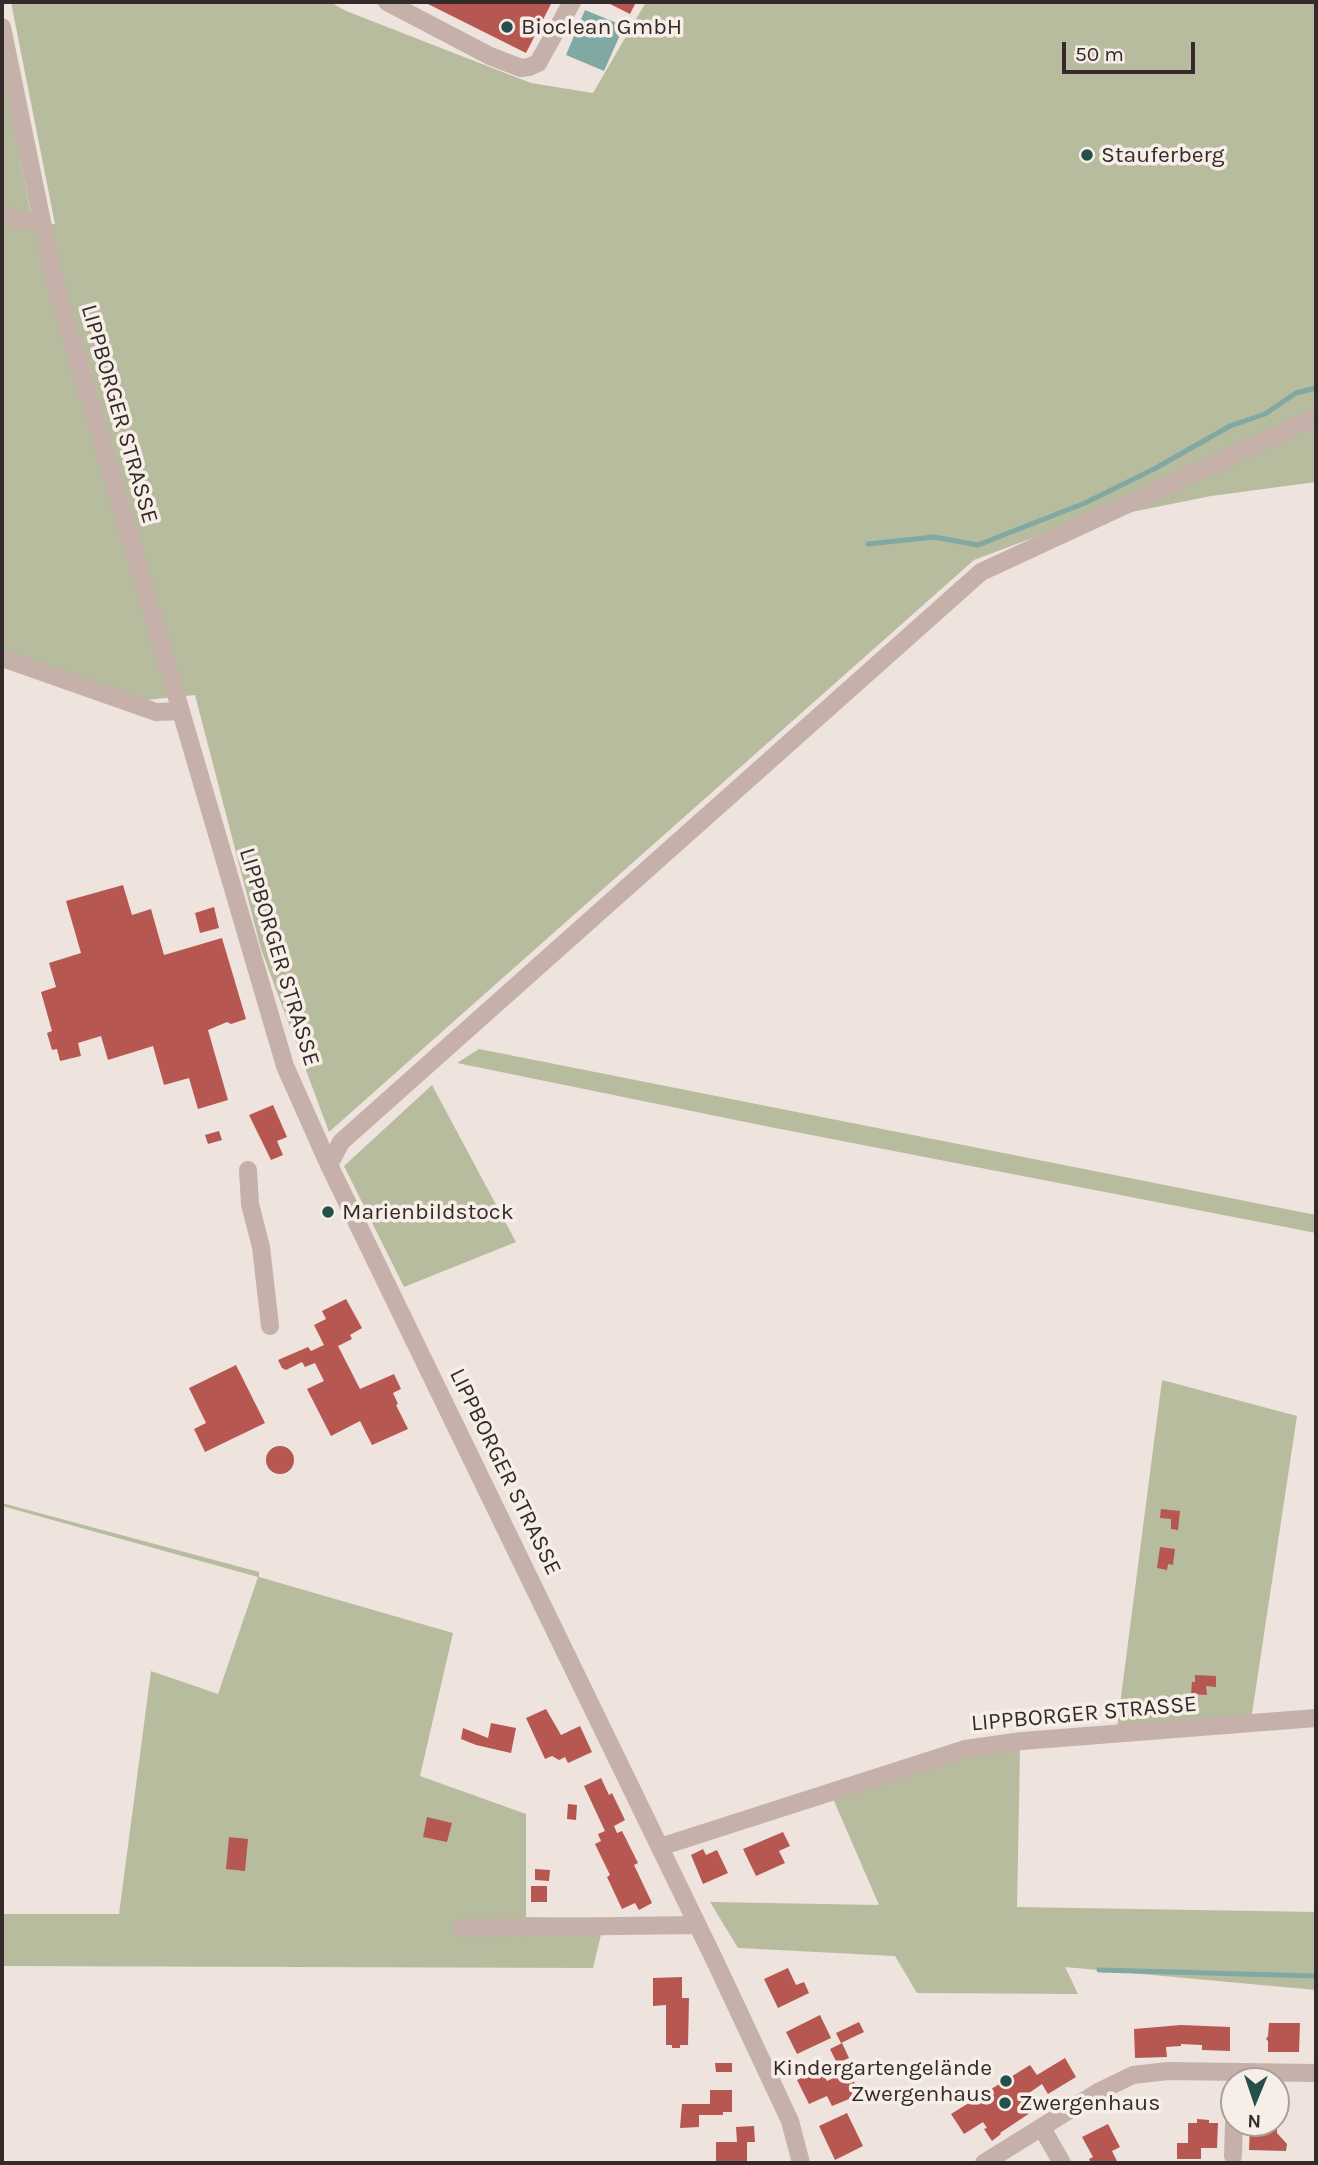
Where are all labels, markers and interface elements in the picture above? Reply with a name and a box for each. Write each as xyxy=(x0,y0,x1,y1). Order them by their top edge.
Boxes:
place label: Bioclean GmbH xyxy=(521,13,682,41)
marker: Bioclean GmbH xyxy=(499,19,515,35)
scale bar xyxy=(1066,28,1199,72)
text: 50 m xyxy=(1075,42,1124,66)
place label: Stauferberg xyxy=(1101,141,1225,169)
marker: Stauferberg xyxy=(1079,147,1095,163)
street label: LIPPBORGER STRASSE xyxy=(75,301,163,527)
street label: LIPPBORGER STRASSE xyxy=(233,845,325,1069)
place label: Marienbildstock xyxy=(342,1198,514,1226)
marker: Marienbildstock xyxy=(320,1204,336,1220)
street label: LIPPBORGER STRASSE xyxy=(443,1364,567,1580)
street label: LIPPBORGER STRASSE xyxy=(970,1690,1198,1738)
place label: Kindergartengelände Zwergenhaus xyxy=(772,2054,992,2108)
north arrow xyxy=(1220,2067,1290,2137)
marker: Kindergartengelände Zwergenhaus xyxy=(998,2073,1014,2089)
place label: Zwergenhaus xyxy=(1019,2089,1160,2117)
marker: Zwergenhaus xyxy=(997,2095,1013,2111)
text: N xyxy=(1247,2110,1262,2132)

